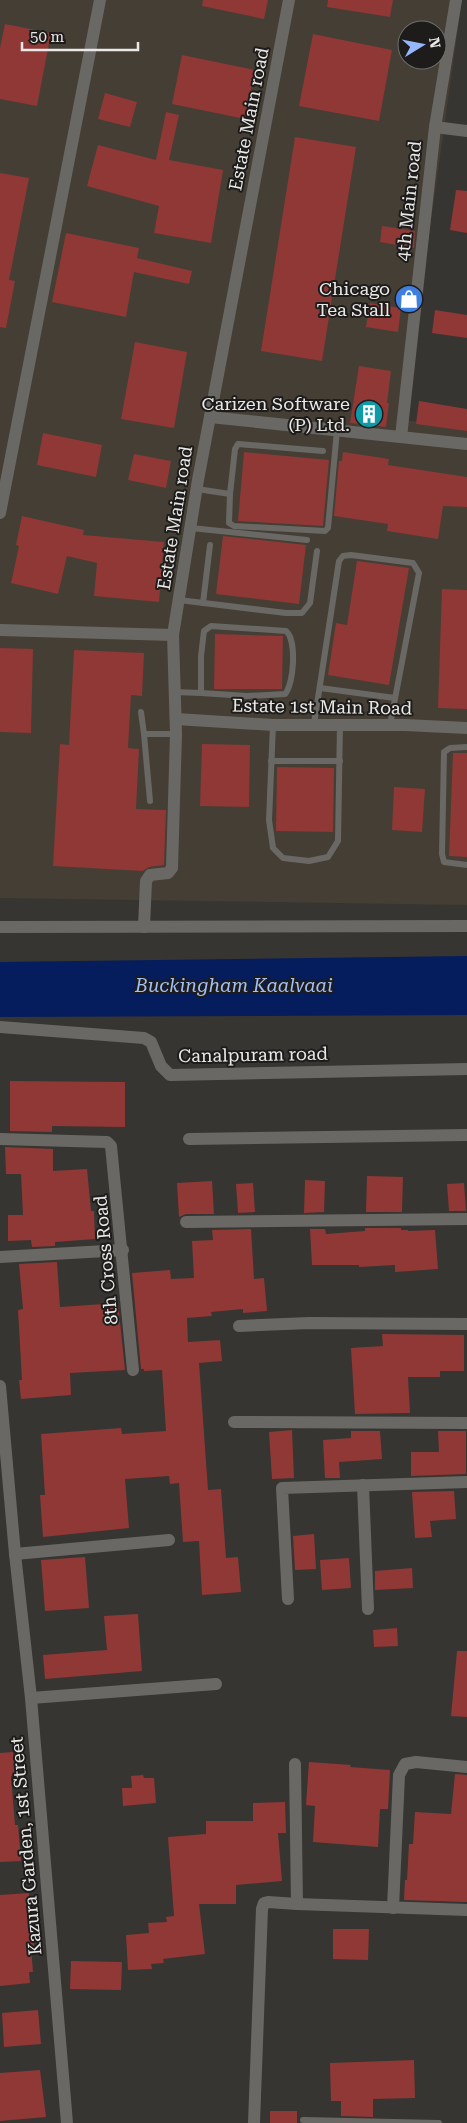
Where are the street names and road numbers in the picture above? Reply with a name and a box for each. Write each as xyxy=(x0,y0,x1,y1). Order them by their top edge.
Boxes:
street label: Estate Main road xyxy=(224,45,273,192)
street label: 4th Main road xyxy=(392,139,425,262)
street label: Estate Main road xyxy=(153,444,196,591)
street label: Estate 1st Main Road xyxy=(232,694,413,719)
street label: Canalpuram road xyxy=(178,1043,328,1066)
street label: 8th Cross Road xyxy=(89,1194,122,1326)
street label: Kazura Garden, 1st Street xyxy=(5,1736,46,1956)

